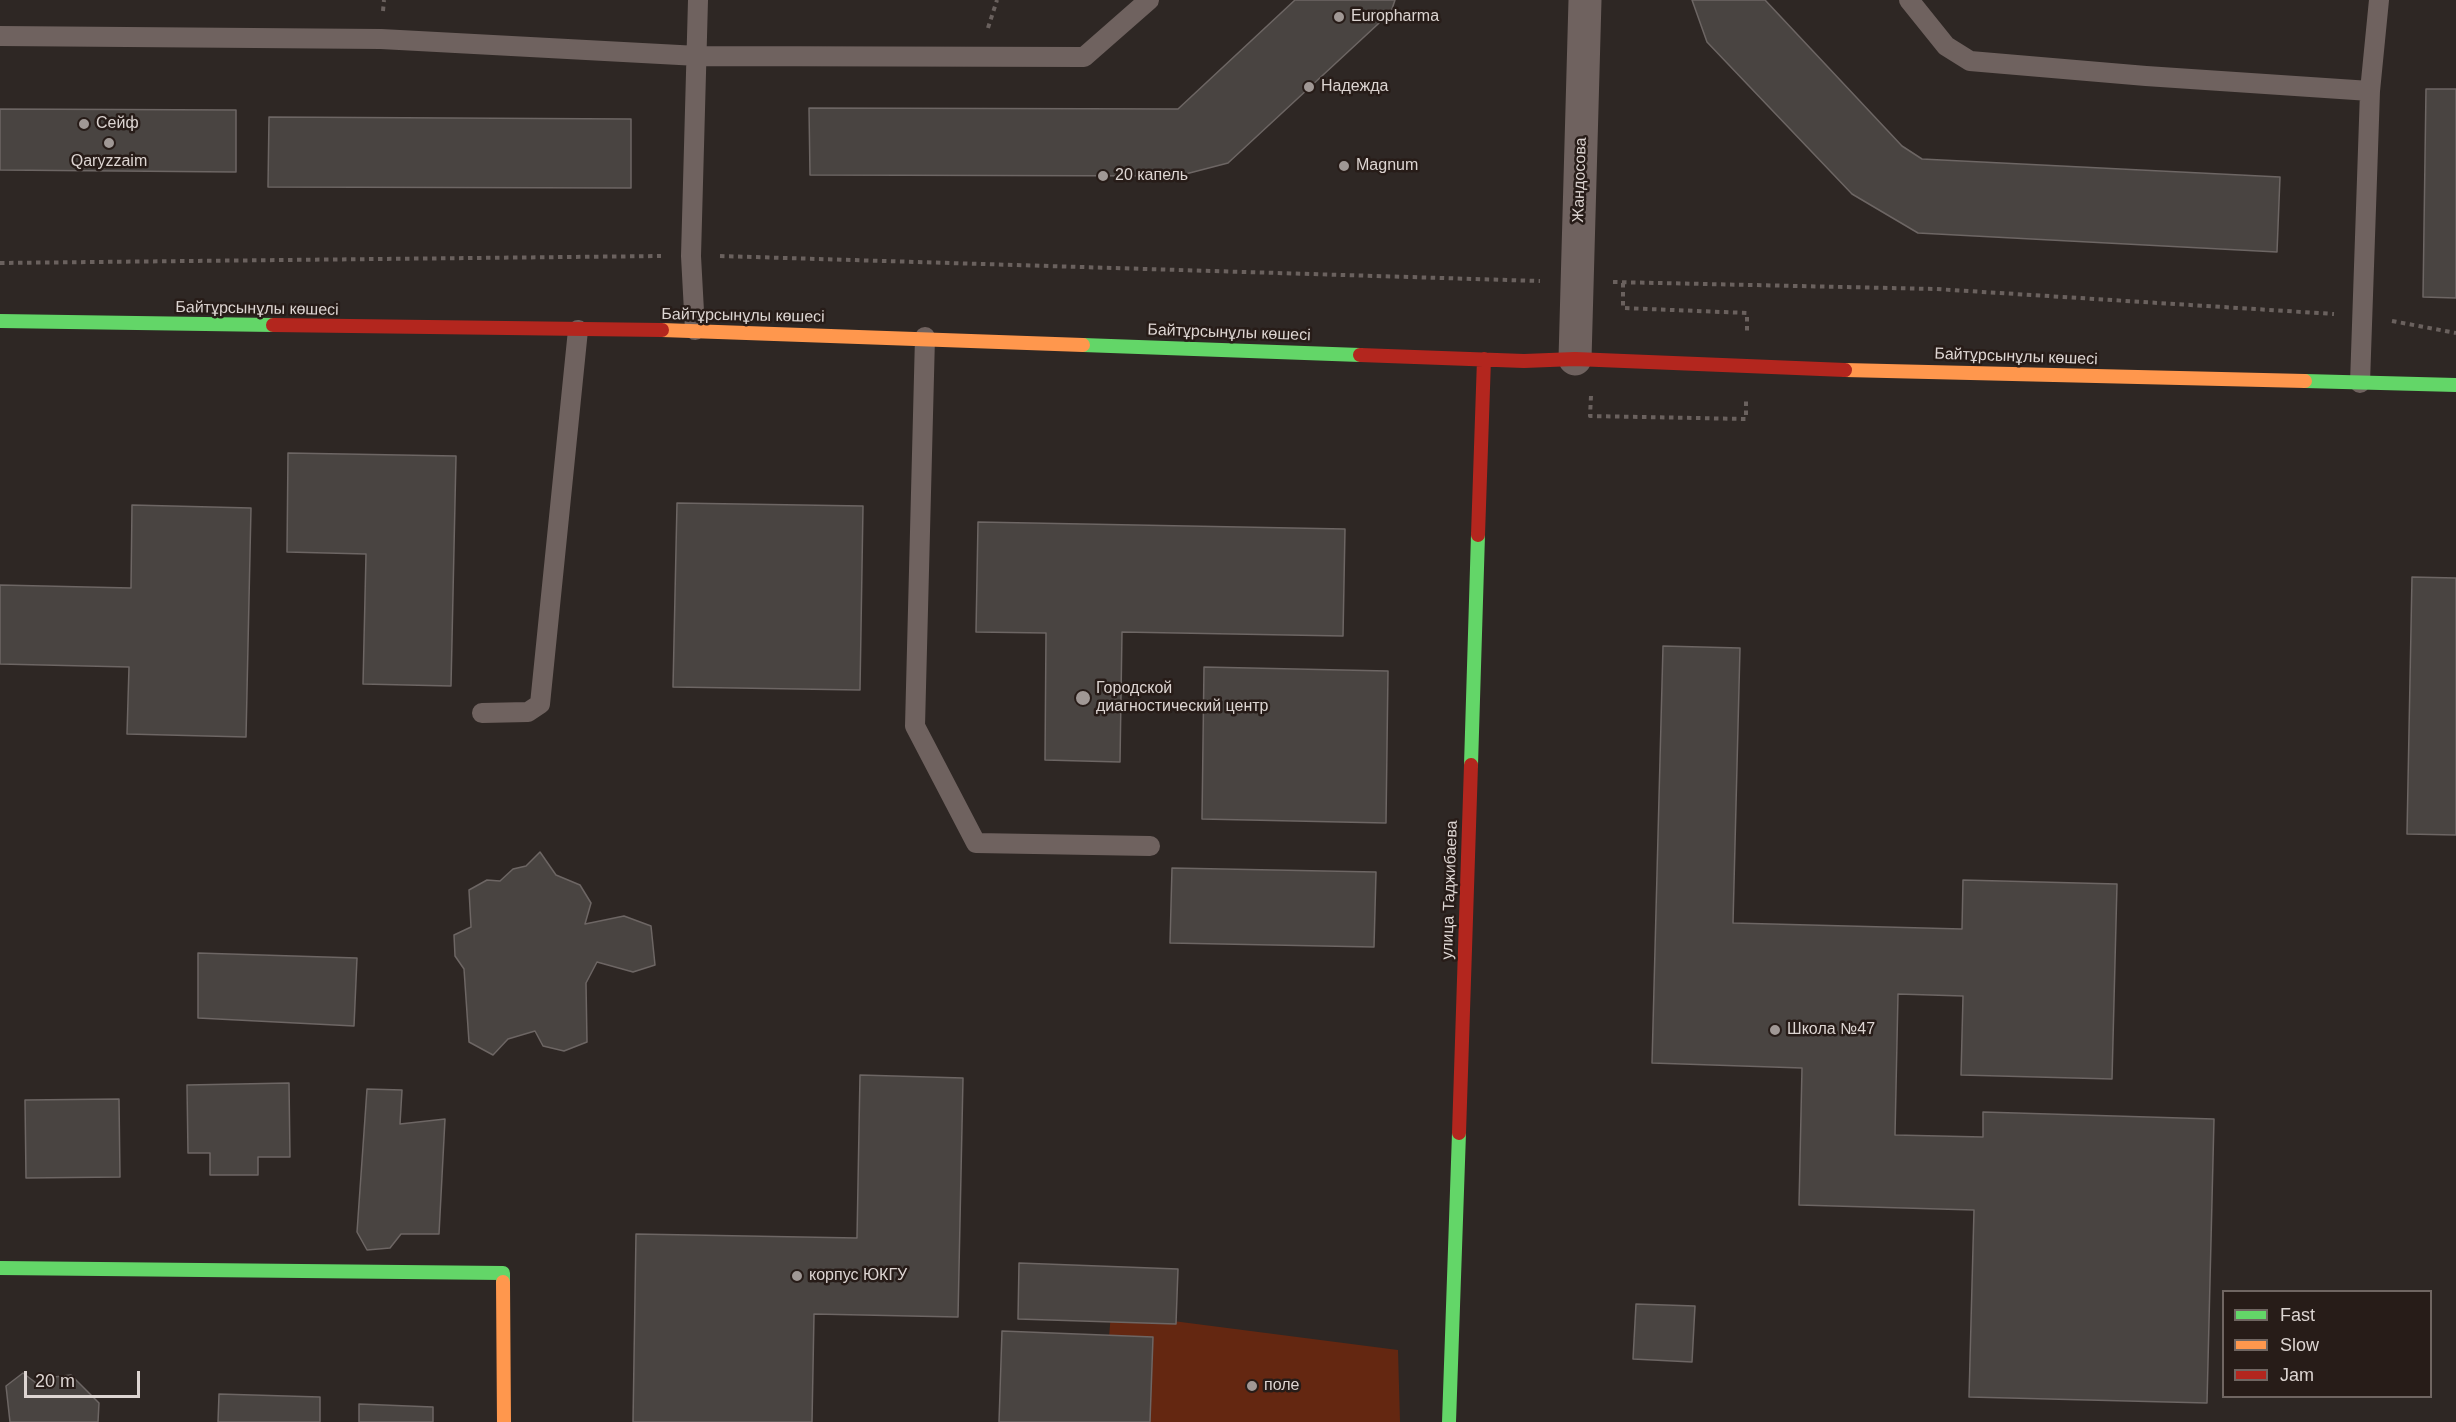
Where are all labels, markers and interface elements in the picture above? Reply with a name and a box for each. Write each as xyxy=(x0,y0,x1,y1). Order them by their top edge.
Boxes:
place label: Europharma xyxy=(1351,7,1439,27)
marker: Europharma xyxy=(1332,10,1346,24)
place label: Надежда xyxy=(1321,77,1388,97)
marker: Надежда xyxy=(1302,80,1316,94)
place label: Сейф xyxy=(96,114,139,134)
marker: Сейф xyxy=(77,117,91,131)
marker: Qaryzzaim xyxy=(102,136,116,150)
street label: Жандосова xyxy=(1569,137,1591,223)
place label: Qaryzzaim xyxy=(71,152,147,172)
place label: Magnum xyxy=(1356,156,1418,176)
marker: Magnum xyxy=(1337,159,1351,173)
place label: 20 капель xyxy=(1115,166,1188,186)
marker: 20 капель xyxy=(1096,169,1110,183)
street label: Байтұрсынұлы көшесі xyxy=(175,298,339,320)
street label: Байтұрсынұлы көшесі xyxy=(661,305,825,327)
street label: Байтұрсынұлы көшесі xyxy=(1147,321,1311,345)
street label: Байтұрсынұлы көшесі xyxy=(1934,345,2098,369)
place label: Городской диагностический центр xyxy=(1096,679,1269,717)
marker: Городской диагностический центр xyxy=(1074,689,1092,707)
street label: улица Таджибаева xyxy=(1438,820,1462,960)
place label: Школа №47 xyxy=(1787,1020,1875,1040)
marker: Школа №47 xyxy=(1768,1023,1782,1037)
place label: корпус ЮКГУ xyxy=(809,1266,907,1286)
marker: корпус ЮКГУ xyxy=(790,1269,804,1283)
legend xyxy=(2222,1290,2432,1398)
text: Fast xyxy=(2280,1305,2315,1325)
text: Slow xyxy=(2280,1335,2319,1355)
scale bar xyxy=(27,1359,142,1397)
text: Jam xyxy=(2280,1365,2314,1385)
text: 20 m xyxy=(35,1371,75,1391)
place label: поле xyxy=(1264,1376,1299,1396)
marker: поле xyxy=(1245,1379,1259,1393)

